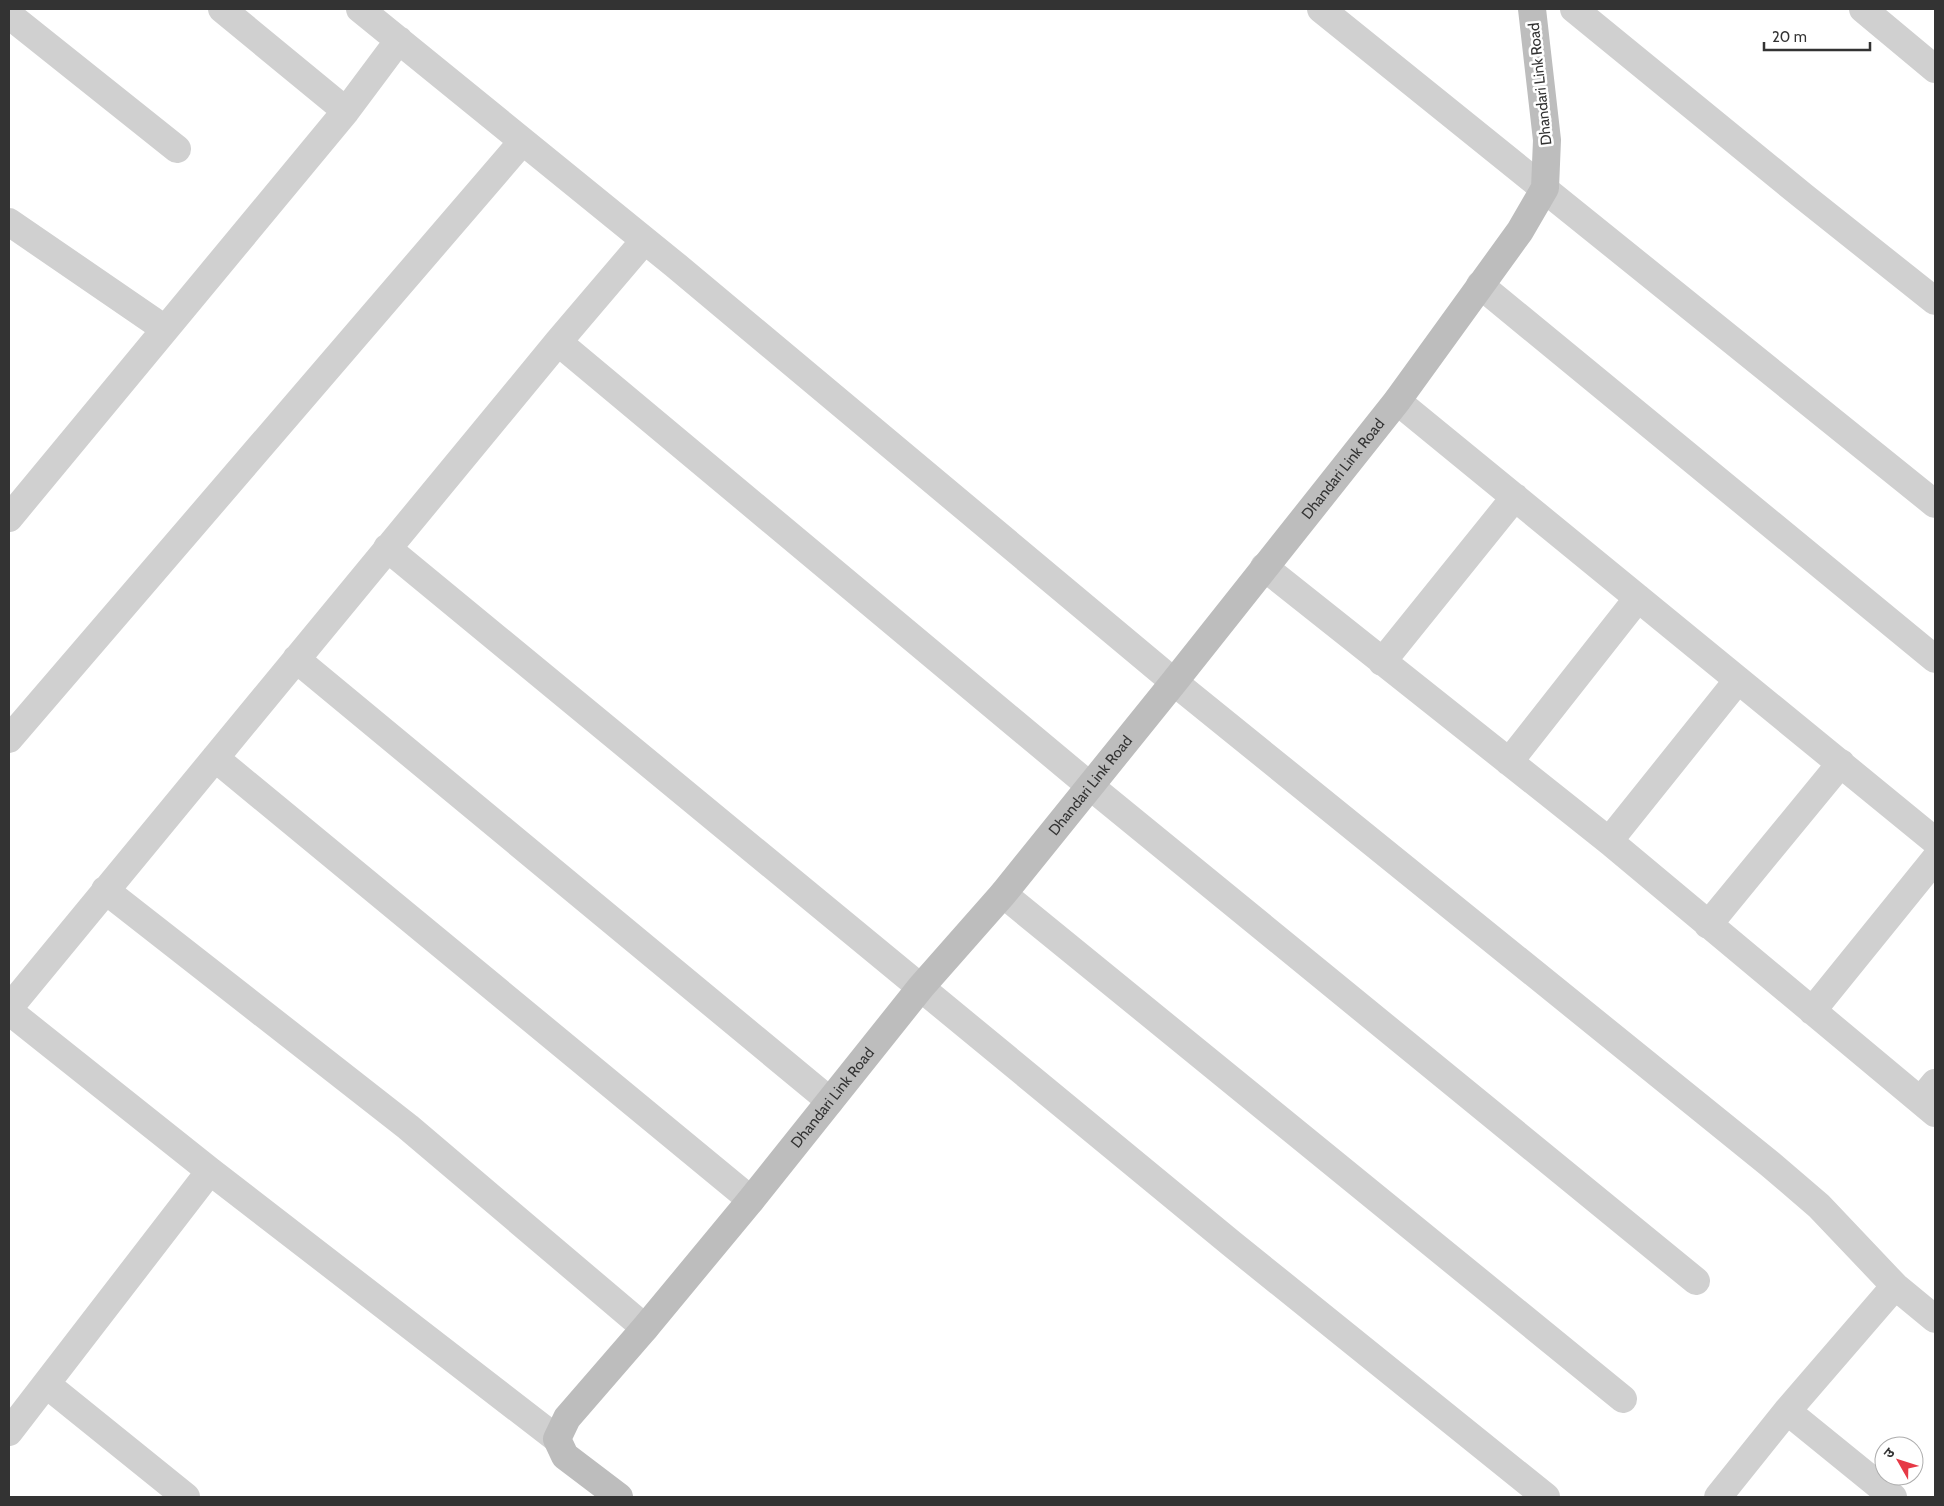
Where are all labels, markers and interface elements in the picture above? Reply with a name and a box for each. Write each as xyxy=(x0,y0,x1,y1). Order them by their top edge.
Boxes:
scale bar xyxy=(1764,20,1870,52)
street label: Dhandari Link Road xyxy=(1525,22,1555,146)
text: 20 m xyxy=(1772,28,1807,46)
street label: Dhandari Link Road xyxy=(1298,415,1388,523)
street label: Dhandari Link Road xyxy=(1045,732,1136,839)
street label: Dhandari Link Road xyxy=(787,1044,878,1151)
north arrow xyxy=(1874,1436,1924,1486)
text: उ xyxy=(1879,1443,1899,1462)

